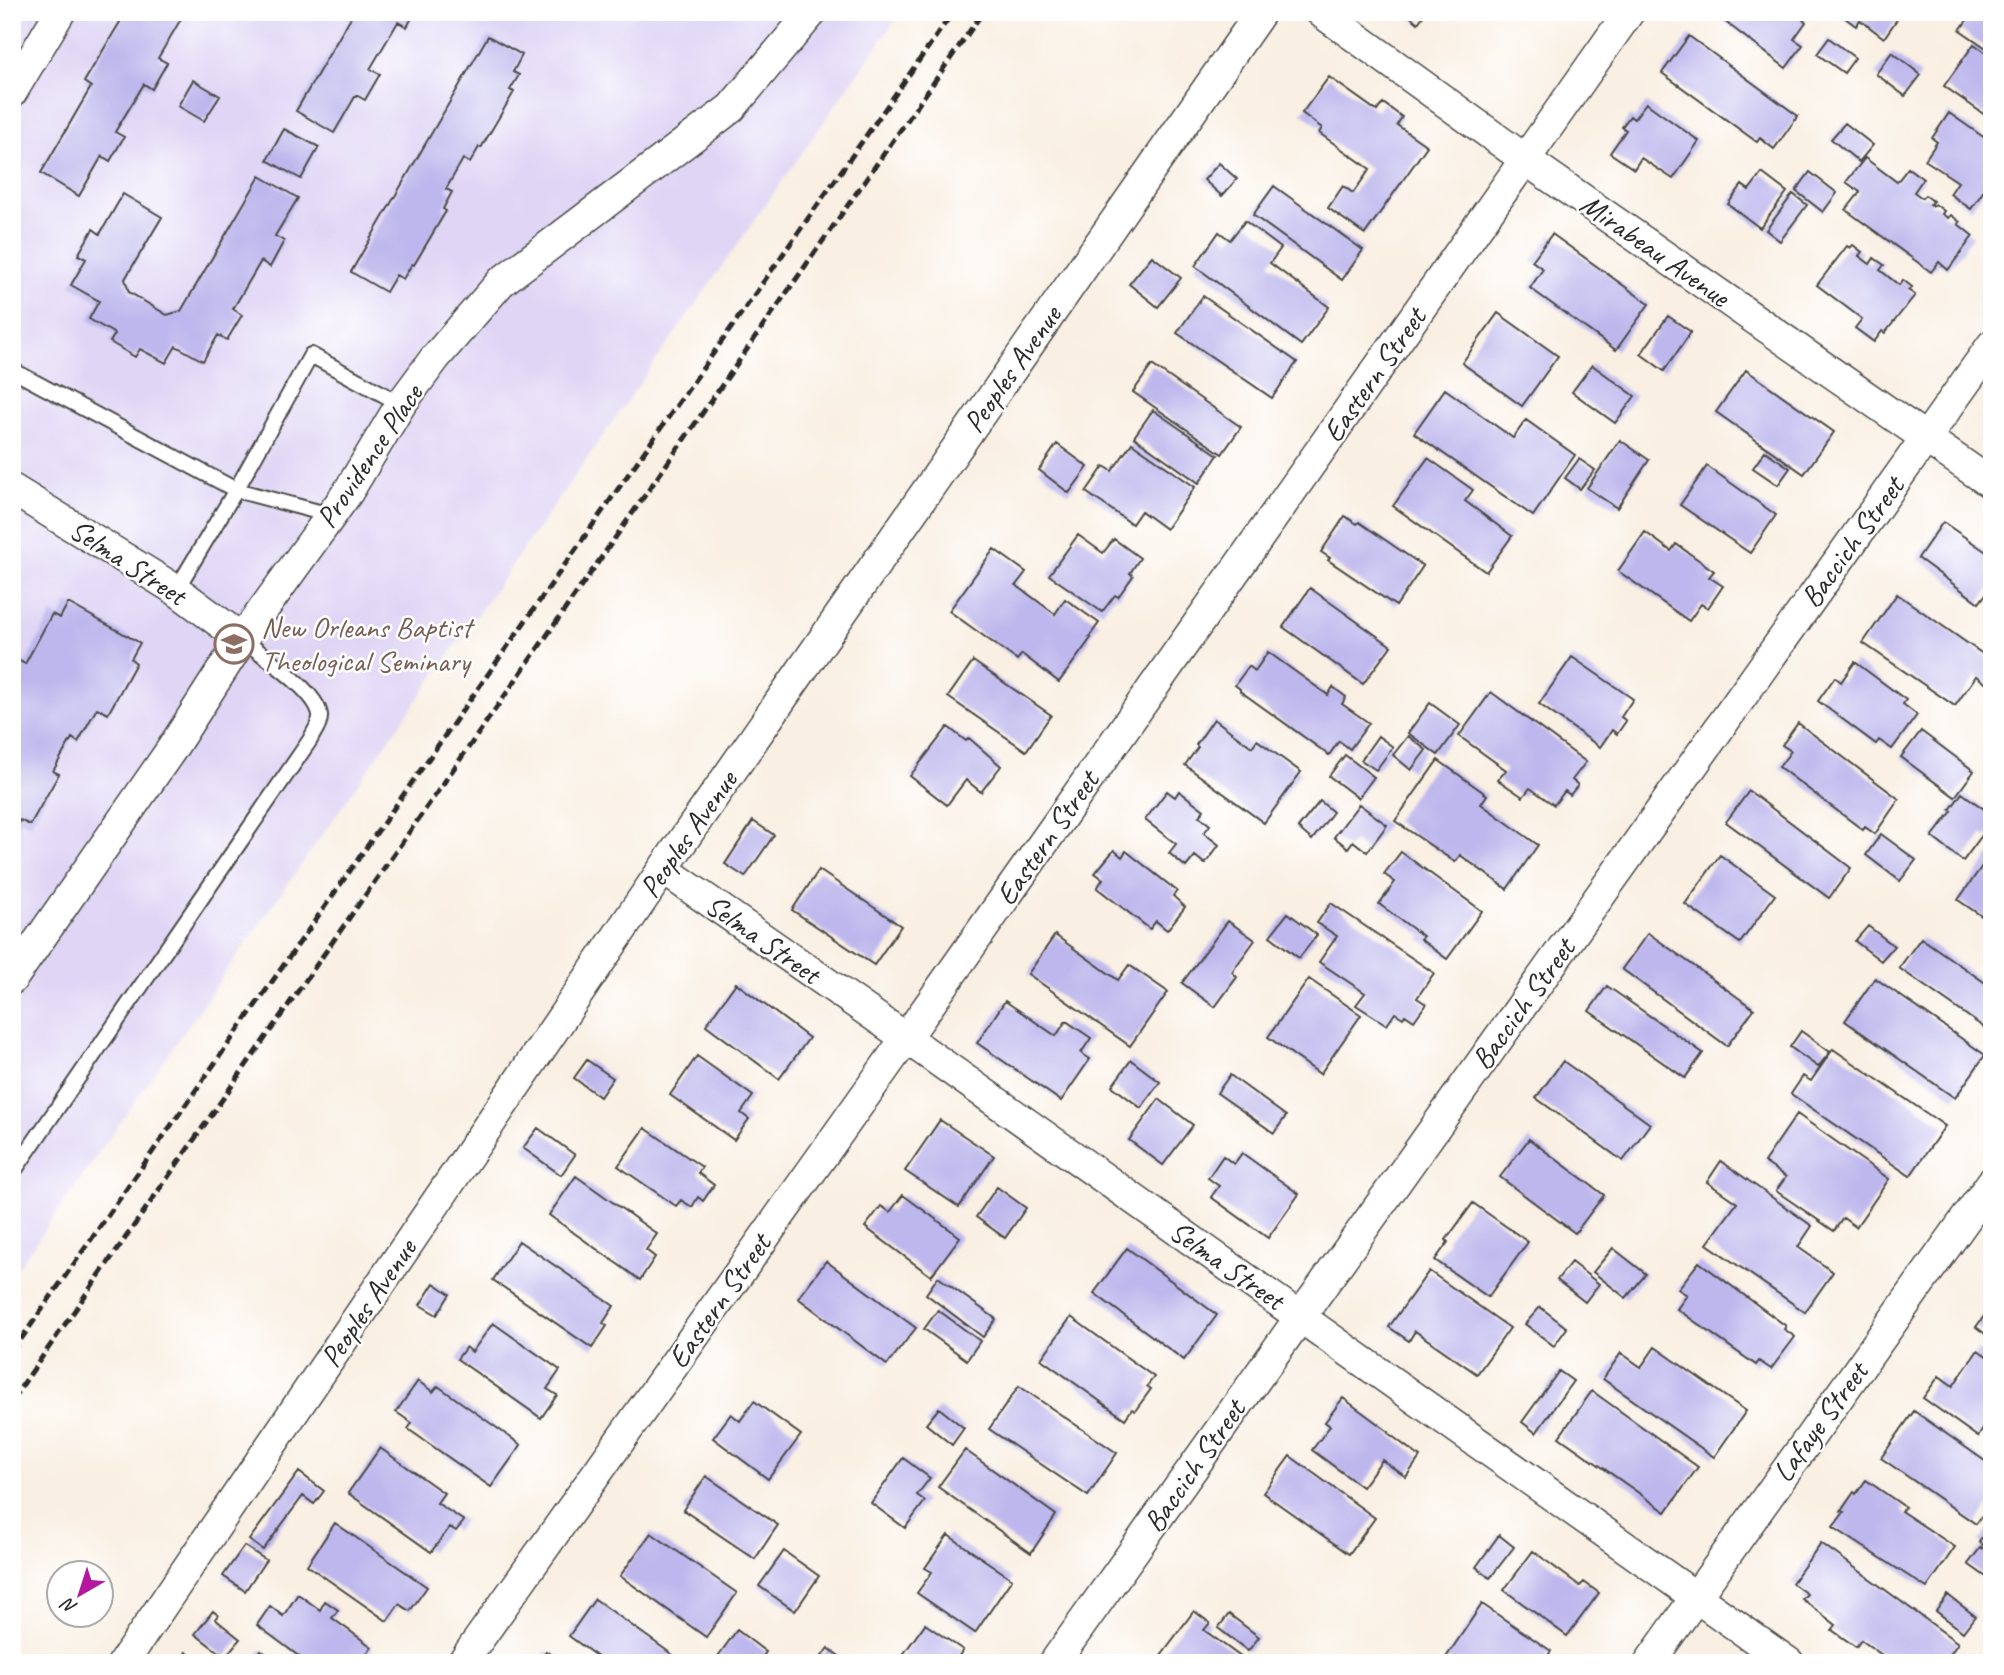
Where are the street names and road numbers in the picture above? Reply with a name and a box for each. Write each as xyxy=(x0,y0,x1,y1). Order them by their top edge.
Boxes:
street label: Mirabeau Avenue xyxy=(1573,185,1739,317)
street label: Peoples Avenue xyxy=(954,296,1071,440)
street label: Eastern Street xyxy=(1314,298,1436,449)
street label: Providence Place xyxy=(307,375,432,535)
street label: Baccich Street xyxy=(1792,467,1914,615)
street label: Selma Street xyxy=(63,510,196,615)
street label: Peoples Avenue xyxy=(630,761,747,905)
street label: Eastern Street xyxy=(987,761,1109,912)
street label: Selma Street xyxy=(698,886,830,994)
street label: Baccich Street xyxy=(1463,929,1585,1077)
street label: Selma Street xyxy=(1162,1212,1294,1320)
street label: Eastern Street xyxy=(659,1224,781,1375)
street label: Peoples Avenue xyxy=(311,1230,426,1374)
street label: Lafaye Street xyxy=(1764,1352,1878,1489)
street label: Baccich Street xyxy=(1135,1390,1255,1539)

